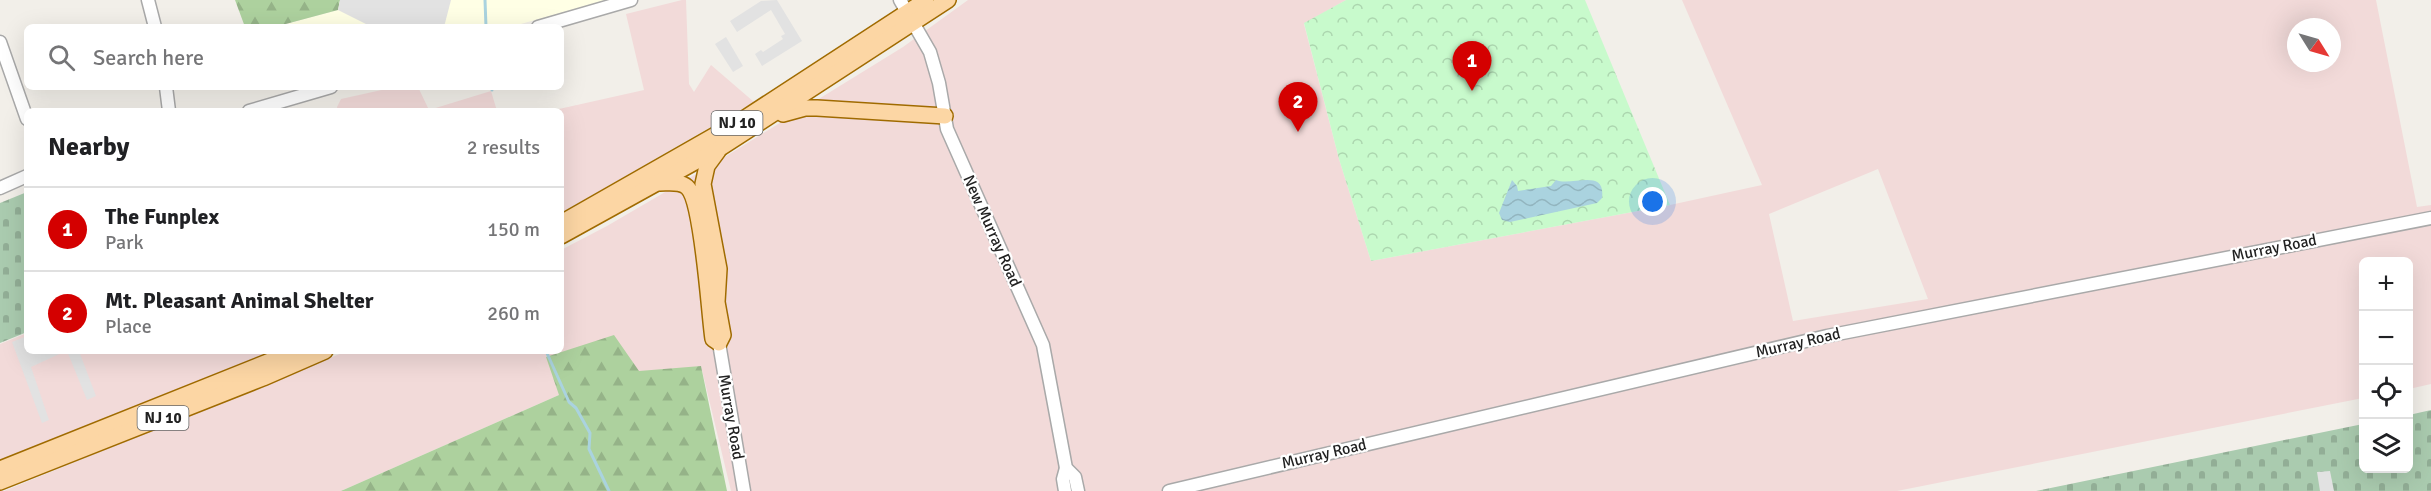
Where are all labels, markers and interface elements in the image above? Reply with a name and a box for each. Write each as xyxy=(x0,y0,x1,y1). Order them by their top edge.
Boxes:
north arrow xyxy=(2287,18,2341,72)
search box xyxy=(24,24,564,90)
icon: search xyxy=(45,41,78,74)
pin: 1 xyxy=(1452,42,1492,91)
text: Search here xyxy=(93,44,204,71)
pin: 2 xyxy=(1278,82,1318,132)
road number: NJ 10 xyxy=(712,111,762,135)
text: Nearby xyxy=(48,131,129,163)
text: 2 results xyxy=(467,135,540,160)
street label: New Murray Road xyxy=(958,172,1026,290)
your location xyxy=(1638,187,1667,216)
text: The Funplex xyxy=(105,203,219,230)
text: 1 xyxy=(62,217,73,242)
text: 150 m xyxy=(487,217,540,242)
text: Park xyxy=(105,230,143,255)
street label: Murray Road xyxy=(2230,230,2318,266)
map controls xyxy=(2359,257,2413,473)
button: + xyxy=(2359,257,2413,311)
text: Mt. Pleasant Animal Shelter xyxy=(105,287,374,314)
text: 2 xyxy=(62,301,73,326)
text: 260 m xyxy=(487,301,540,326)
button: − xyxy=(2359,311,2413,365)
text: Place xyxy=(105,314,152,339)
street label: Murray Road xyxy=(1754,324,1842,362)
button: locate xyxy=(2359,365,2413,419)
street label: Murray Road xyxy=(714,373,748,461)
road number: NJ 10 xyxy=(138,406,188,430)
button: layers xyxy=(2359,419,2413,473)
street label: Murray Road xyxy=(1280,435,1368,473)

